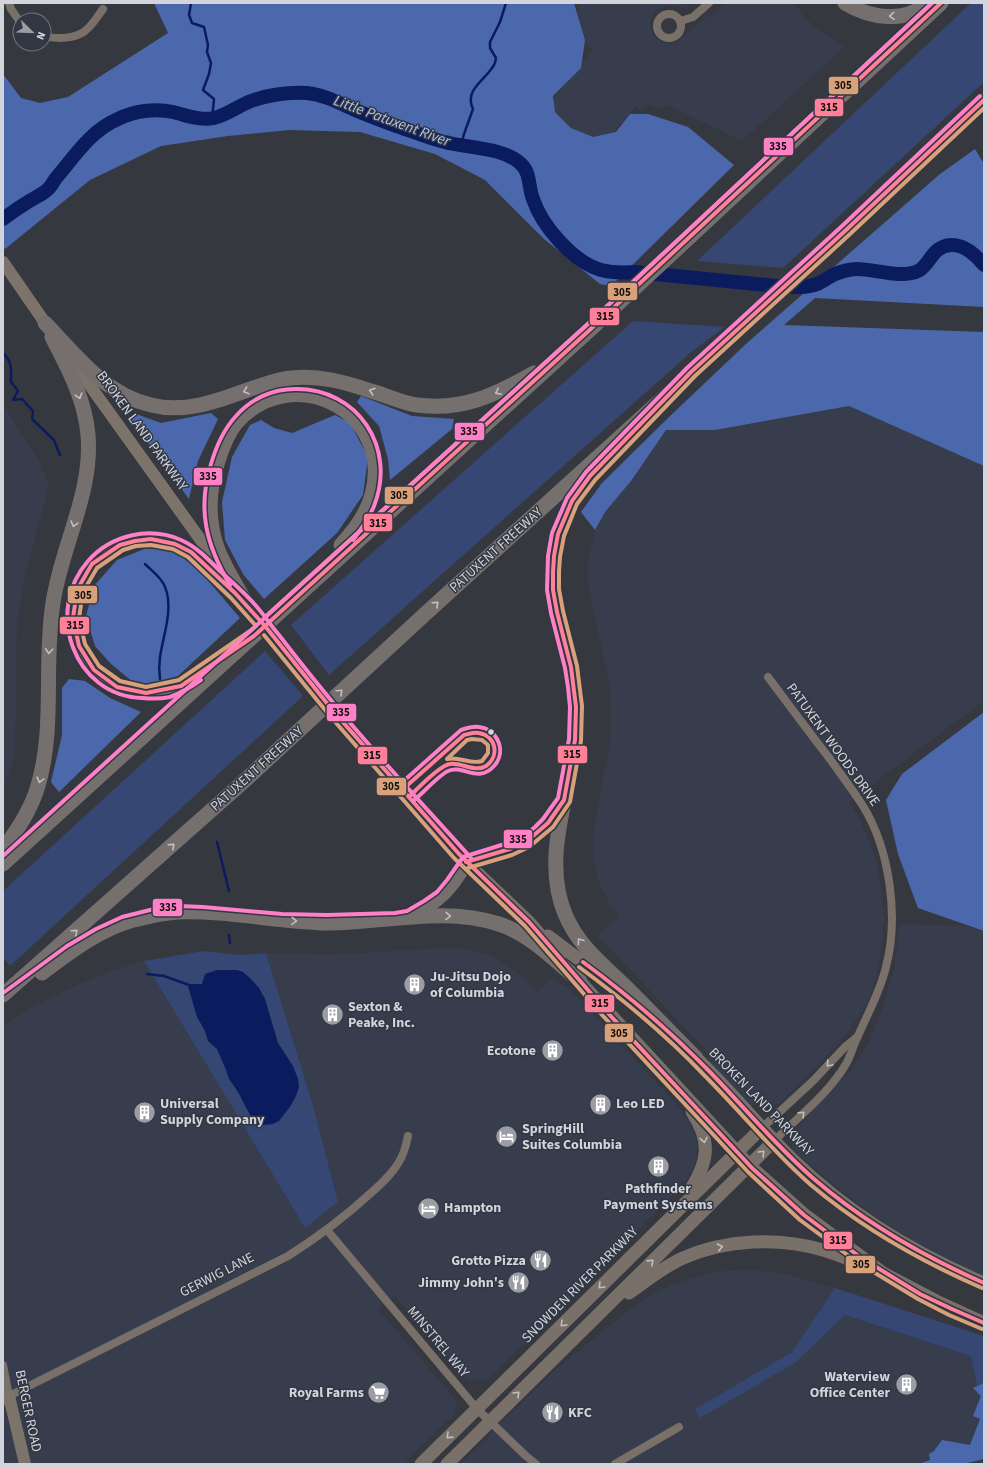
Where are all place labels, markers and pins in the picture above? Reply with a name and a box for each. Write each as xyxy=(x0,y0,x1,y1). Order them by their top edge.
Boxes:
unlabelled marker xyxy=(486,727,496,737)
place label: Ju-Jitsu Dojo of Columbia xyxy=(430,967,511,1003)
building icon: Ju-Jitsu Dojo of Columbia xyxy=(401,972,427,998)
place label: Sexton & Peake, Inc. xyxy=(348,997,415,1033)
building icon: Sexton & Peake, Inc. xyxy=(319,1002,345,1028)
building icon: Ecotone xyxy=(539,1038,565,1064)
place label: Ecotone xyxy=(487,1041,536,1061)
building icon: Leo LED xyxy=(587,1091,613,1117)
place label: Universal Supply Company xyxy=(160,1094,265,1130)
place label: Leo LED xyxy=(616,1094,665,1114)
building icon: Universal Supply Company xyxy=(131,1099,157,1125)
place label: SpringHill Suites Columbia xyxy=(522,1119,622,1155)
hotel icon: SpringHill Suites Columbia xyxy=(494,1124,520,1150)
building icon: Pathfinder Payment Systems xyxy=(645,1154,671,1180)
place label: Pathfinder Payment Systems xyxy=(603,1179,713,1215)
hotel icon: Hampton xyxy=(416,1195,442,1221)
place label: Hampton xyxy=(444,1198,501,1218)
restaurant icon: Grotto Pizza xyxy=(528,1248,554,1274)
place label: Grotto Pizza xyxy=(451,1251,526,1271)
restaurant icon: Jimmy John's xyxy=(506,1270,532,1296)
place label: Jimmy John's xyxy=(418,1273,504,1293)
place label: Waterview Office Center xyxy=(810,1367,890,1403)
building icon: Waterview Office Center xyxy=(893,1372,919,1398)
supermarket icon: Royal Farms xyxy=(366,1380,392,1406)
place label: Royal Farms xyxy=(289,1383,364,1403)
restaurant icon: KFC xyxy=(539,1400,565,1426)
place label: KFC xyxy=(568,1403,592,1423)

